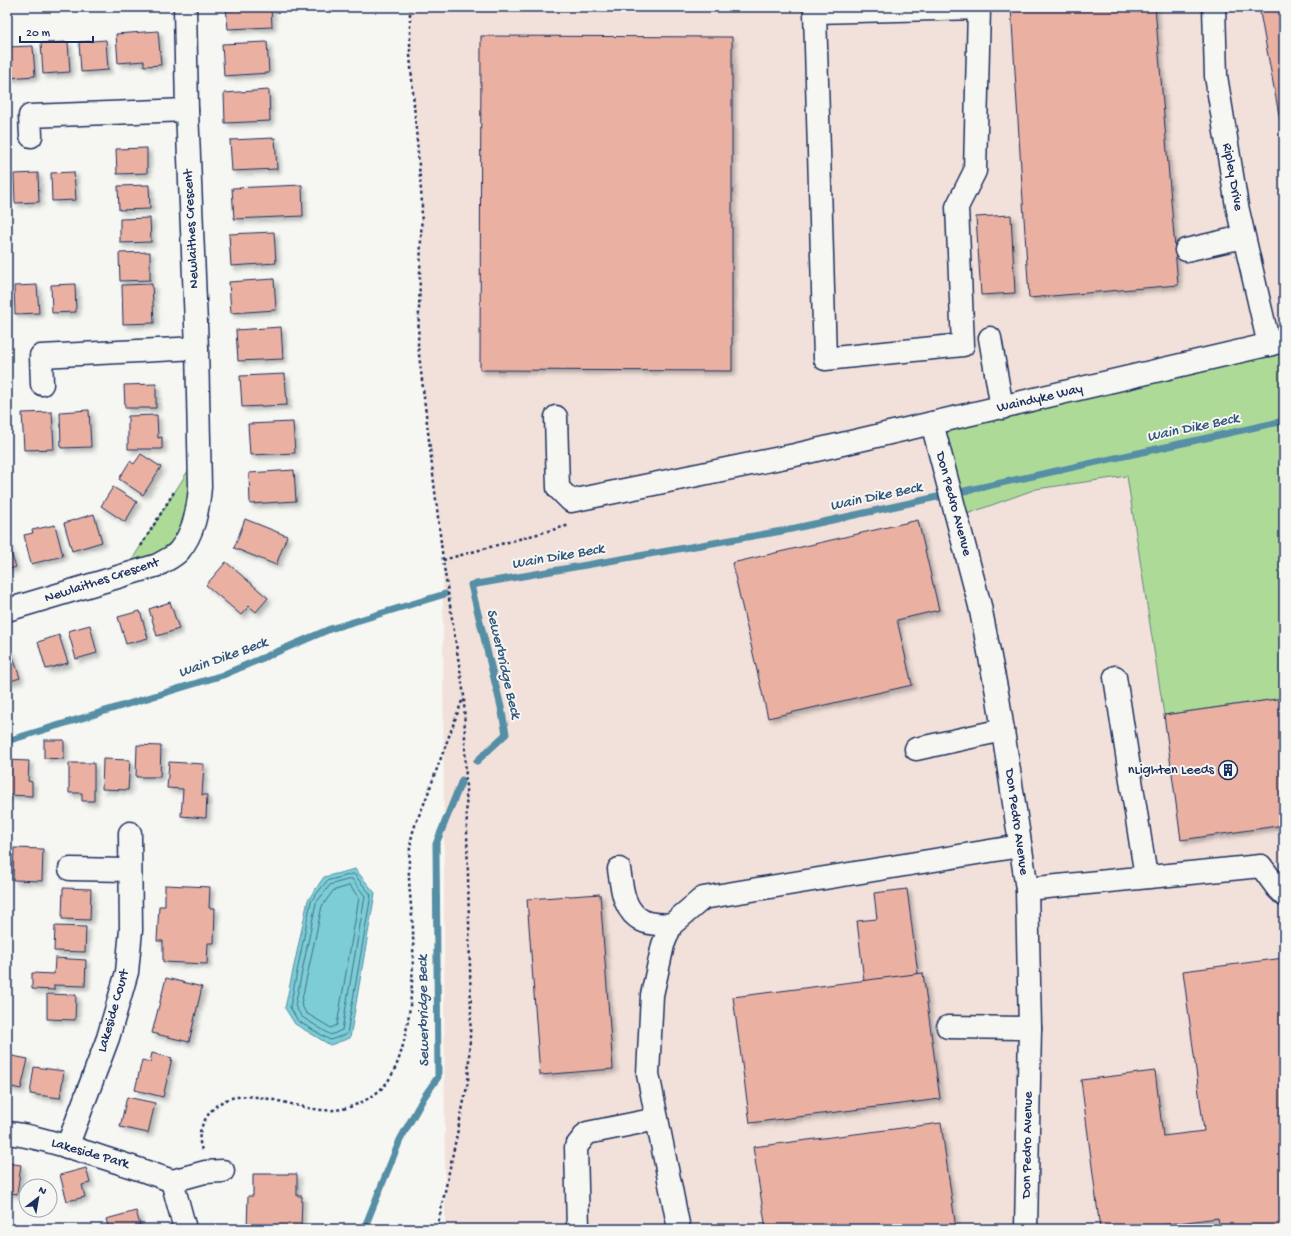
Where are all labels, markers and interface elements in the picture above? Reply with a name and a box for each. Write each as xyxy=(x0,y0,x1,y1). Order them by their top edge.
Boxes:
scale bar xyxy=(20,18,93,44)
text: 20 m xyxy=(26,27,51,41)
street label: Ripley Drive xyxy=(1218,142,1246,213)
street label: Newlaithes Crescent xyxy=(180,168,204,289)
street label: Waindyke Way xyxy=(995,381,1085,417)
water label: Wain Dike Beck xyxy=(1146,409,1242,446)
street label: Don Pedro Avenue xyxy=(931,449,975,559)
water label: Wain Dike Beck xyxy=(829,478,925,515)
water label: Wain Dike Beck xyxy=(511,540,607,574)
street label: Newlaithes Crescent xyxy=(43,554,163,608)
water label: Sewerbridge Beck xyxy=(482,608,525,722)
water label: Wain Dike Beck xyxy=(176,633,271,682)
building icon: nLighten Leeds xyxy=(1217,759,1239,781)
place label: nLighten Leeds xyxy=(1128,762,1215,779)
street label: Don Pedro Avenue xyxy=(1000,767,1032,877)
water label: Sewerbridge Beck xyxy=(414,954,434,1067)
street label: Lakeside Court xyxy=(94,966,134,1054)
street label: Don Pedro Avenue xyxy=(1019,1091,1037,1200)
street label: Lakeside Park xyxy=(49,1135,132,1174)
north arrow xyxy=(18,1178,58,1218)
text: N xyxy=(36,1184,48,1198)

